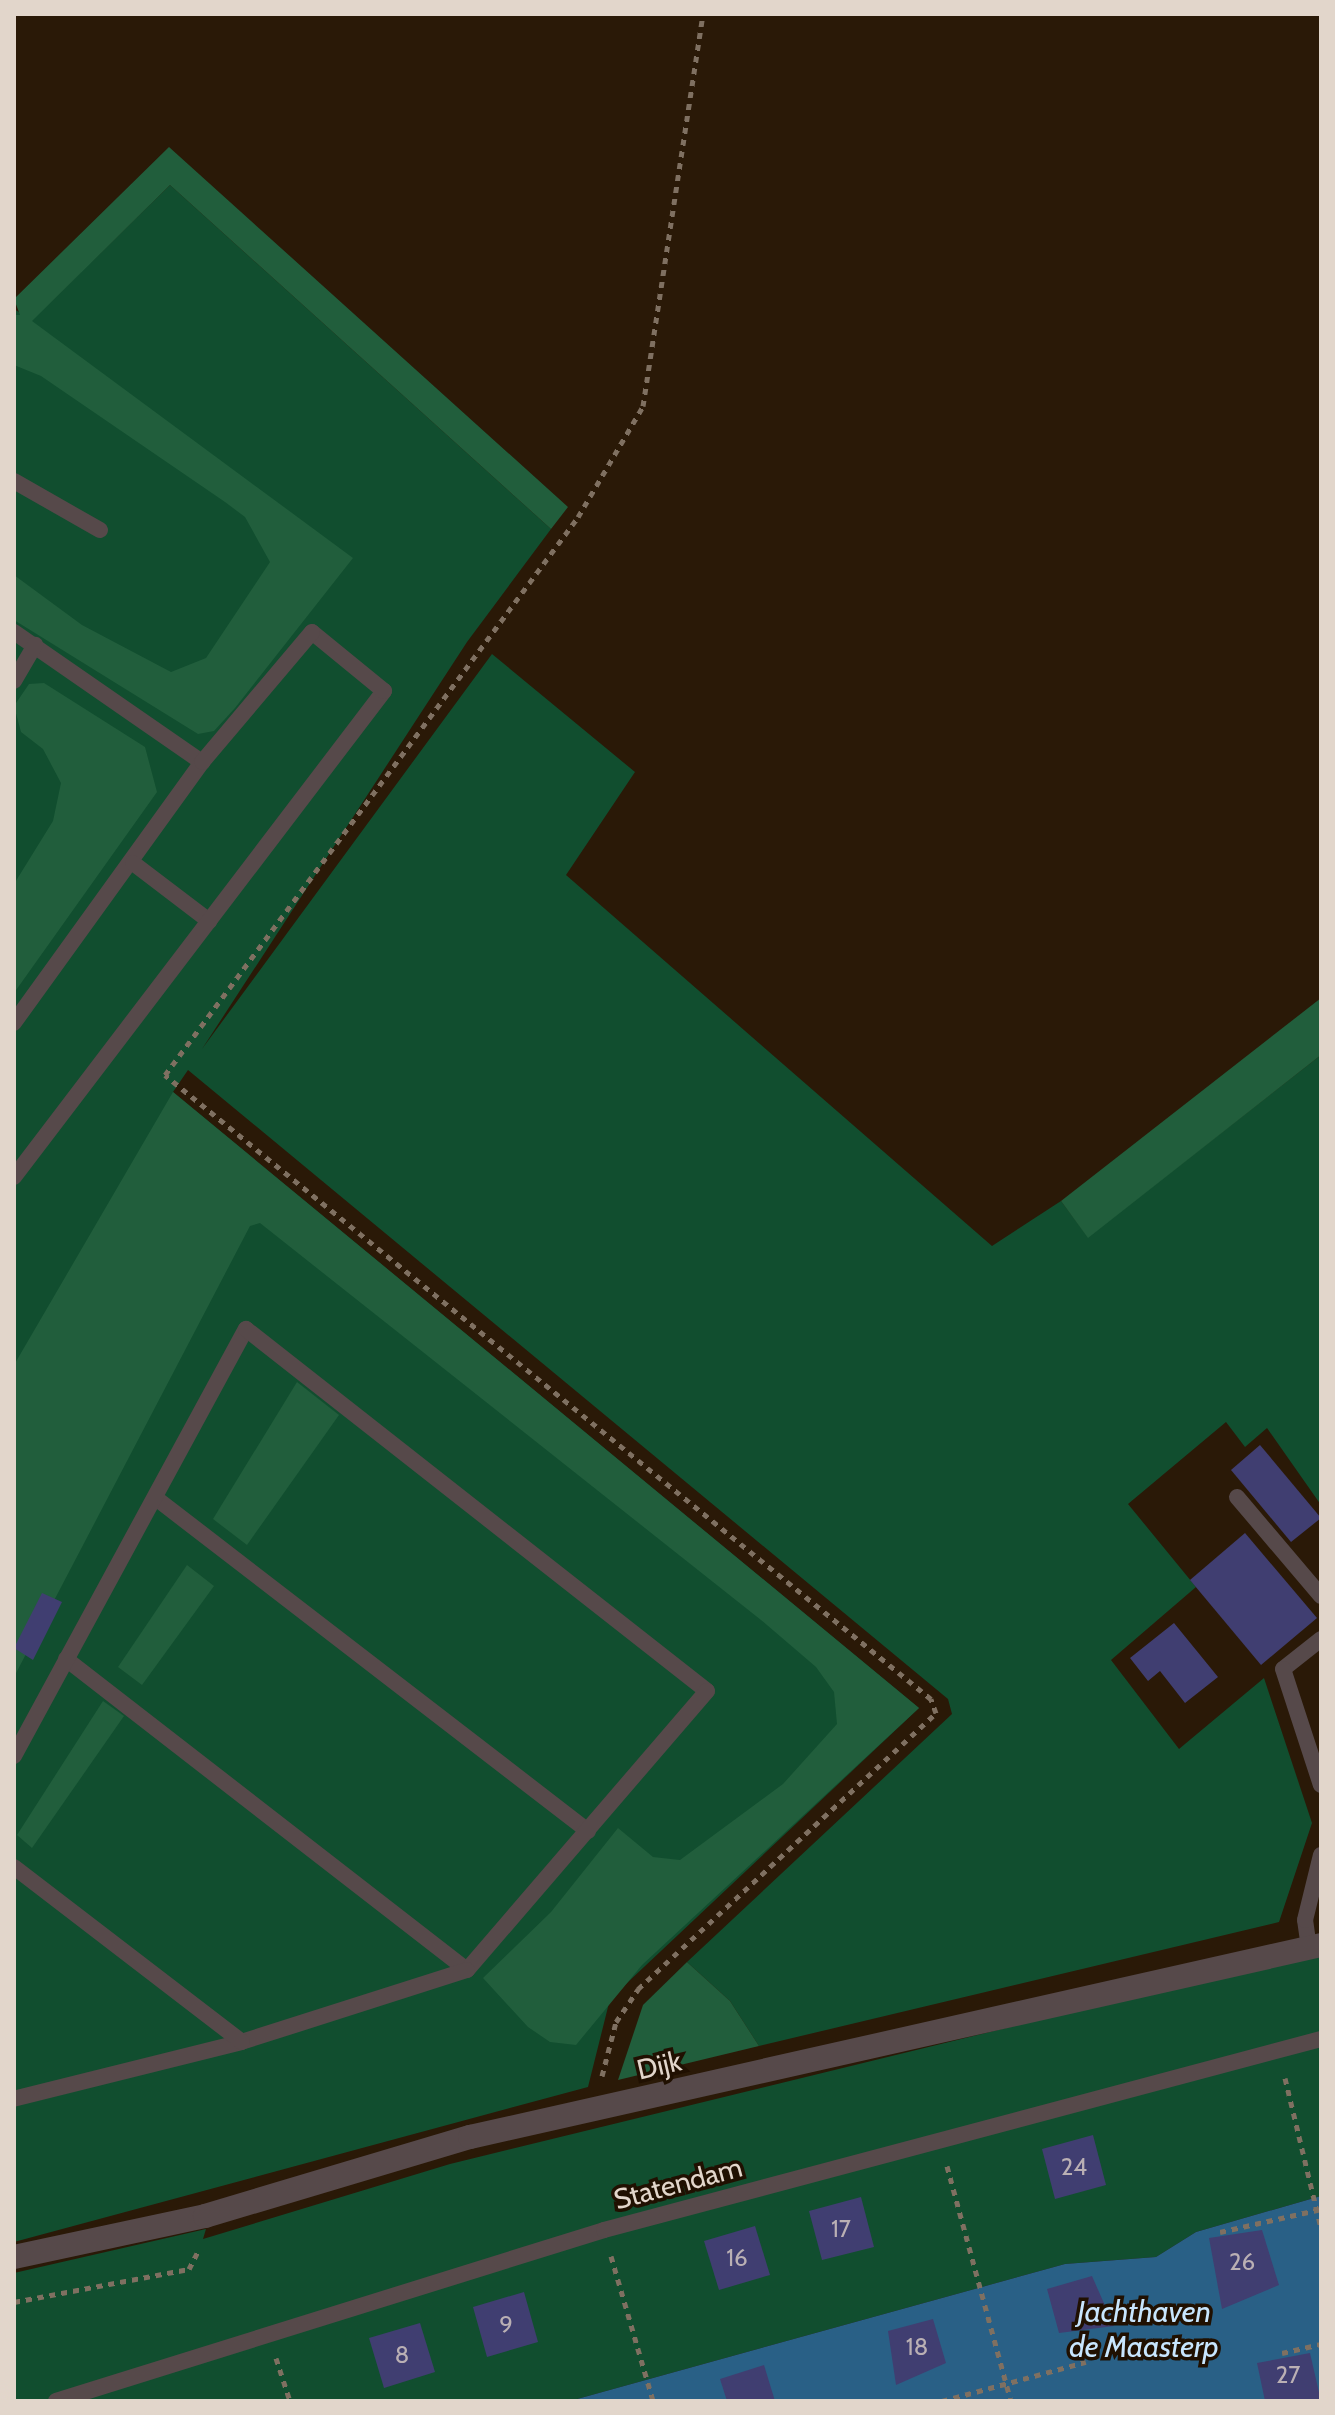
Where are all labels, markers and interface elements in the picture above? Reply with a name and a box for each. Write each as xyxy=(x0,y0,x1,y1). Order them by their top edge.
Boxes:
street label: Dijk xyxy=(634,2044,684,2086)
street label: Statendam xyxy=(610,2150,746,2216)
house number: 24 xyxy=(1061,2153,1087,2181)
house number: 17 xyxy=(831,2215,851,2243)
house number: 16 xyxy=(726,2244,748,2272)
house number: 26 xyxy=(1229,2248,1255,2276)
water label: Jachthaven de Maasterp xyxy=(1069,2294,1219,2364)
house number: 9 xyxy=(499,2311,513,2339)
house number: 18 xyxy=(906,2333,928,2361)
house number: 8 xyxy=(395,2341,409,2369)
house number: 27 xyxy=(1276,2361,1300,2389)

